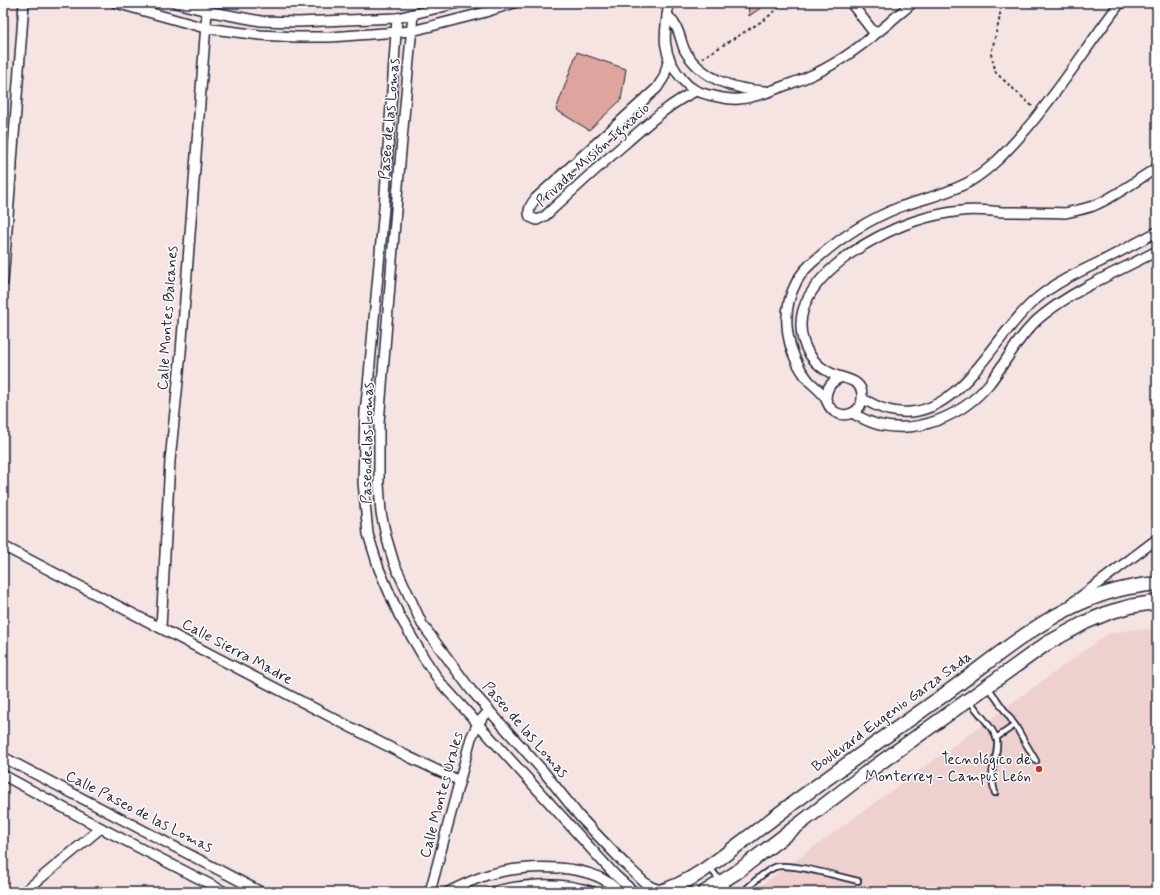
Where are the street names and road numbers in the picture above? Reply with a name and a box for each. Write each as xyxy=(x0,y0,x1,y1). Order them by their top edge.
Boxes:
street label: Paseo de las Lomas xyxy=(375,57,405,180)
street label: Privada Misión Ignacio xyxy=(532,98,655,212)
street label: Calle Montes Balcanes xyxy=(153,245,183,391)
street label: Paseo de las Lomas xyxy=(357,382,379,504)
street label: Calle Sierra Madre xyxy=(178,614,296,690)
street label: Boulevard Eugenio Garza Sada xyxy=(808,647,976,777)
street label: Paseo de las Lomas xyxy=(478,678,573,783)
street label: Calle Montes Urales xyxy=(416,729,469,860)
street label: Calle Paseo de las Lomas xyxy=(62,766,216,858)

